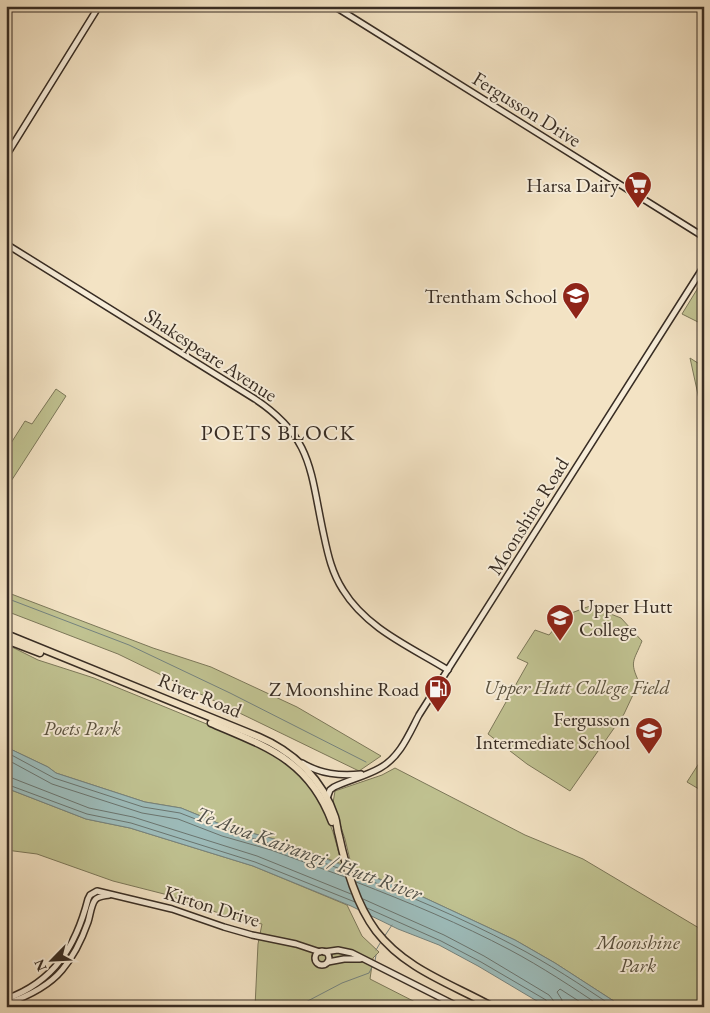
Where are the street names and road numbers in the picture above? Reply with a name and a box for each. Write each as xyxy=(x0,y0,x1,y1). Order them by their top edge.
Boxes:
street label: Fergusson Drive xyxy=(468,65,586,153)
street label: Shakespeare Avenue xyxy=(140,302,283,408)
street label: Moonshine Road xyxy=(482,452,575,580)
street label: River Road xyxy=(154,667,246,724)
street label: Kirton Drive xyxy=(161,879,263,933)

